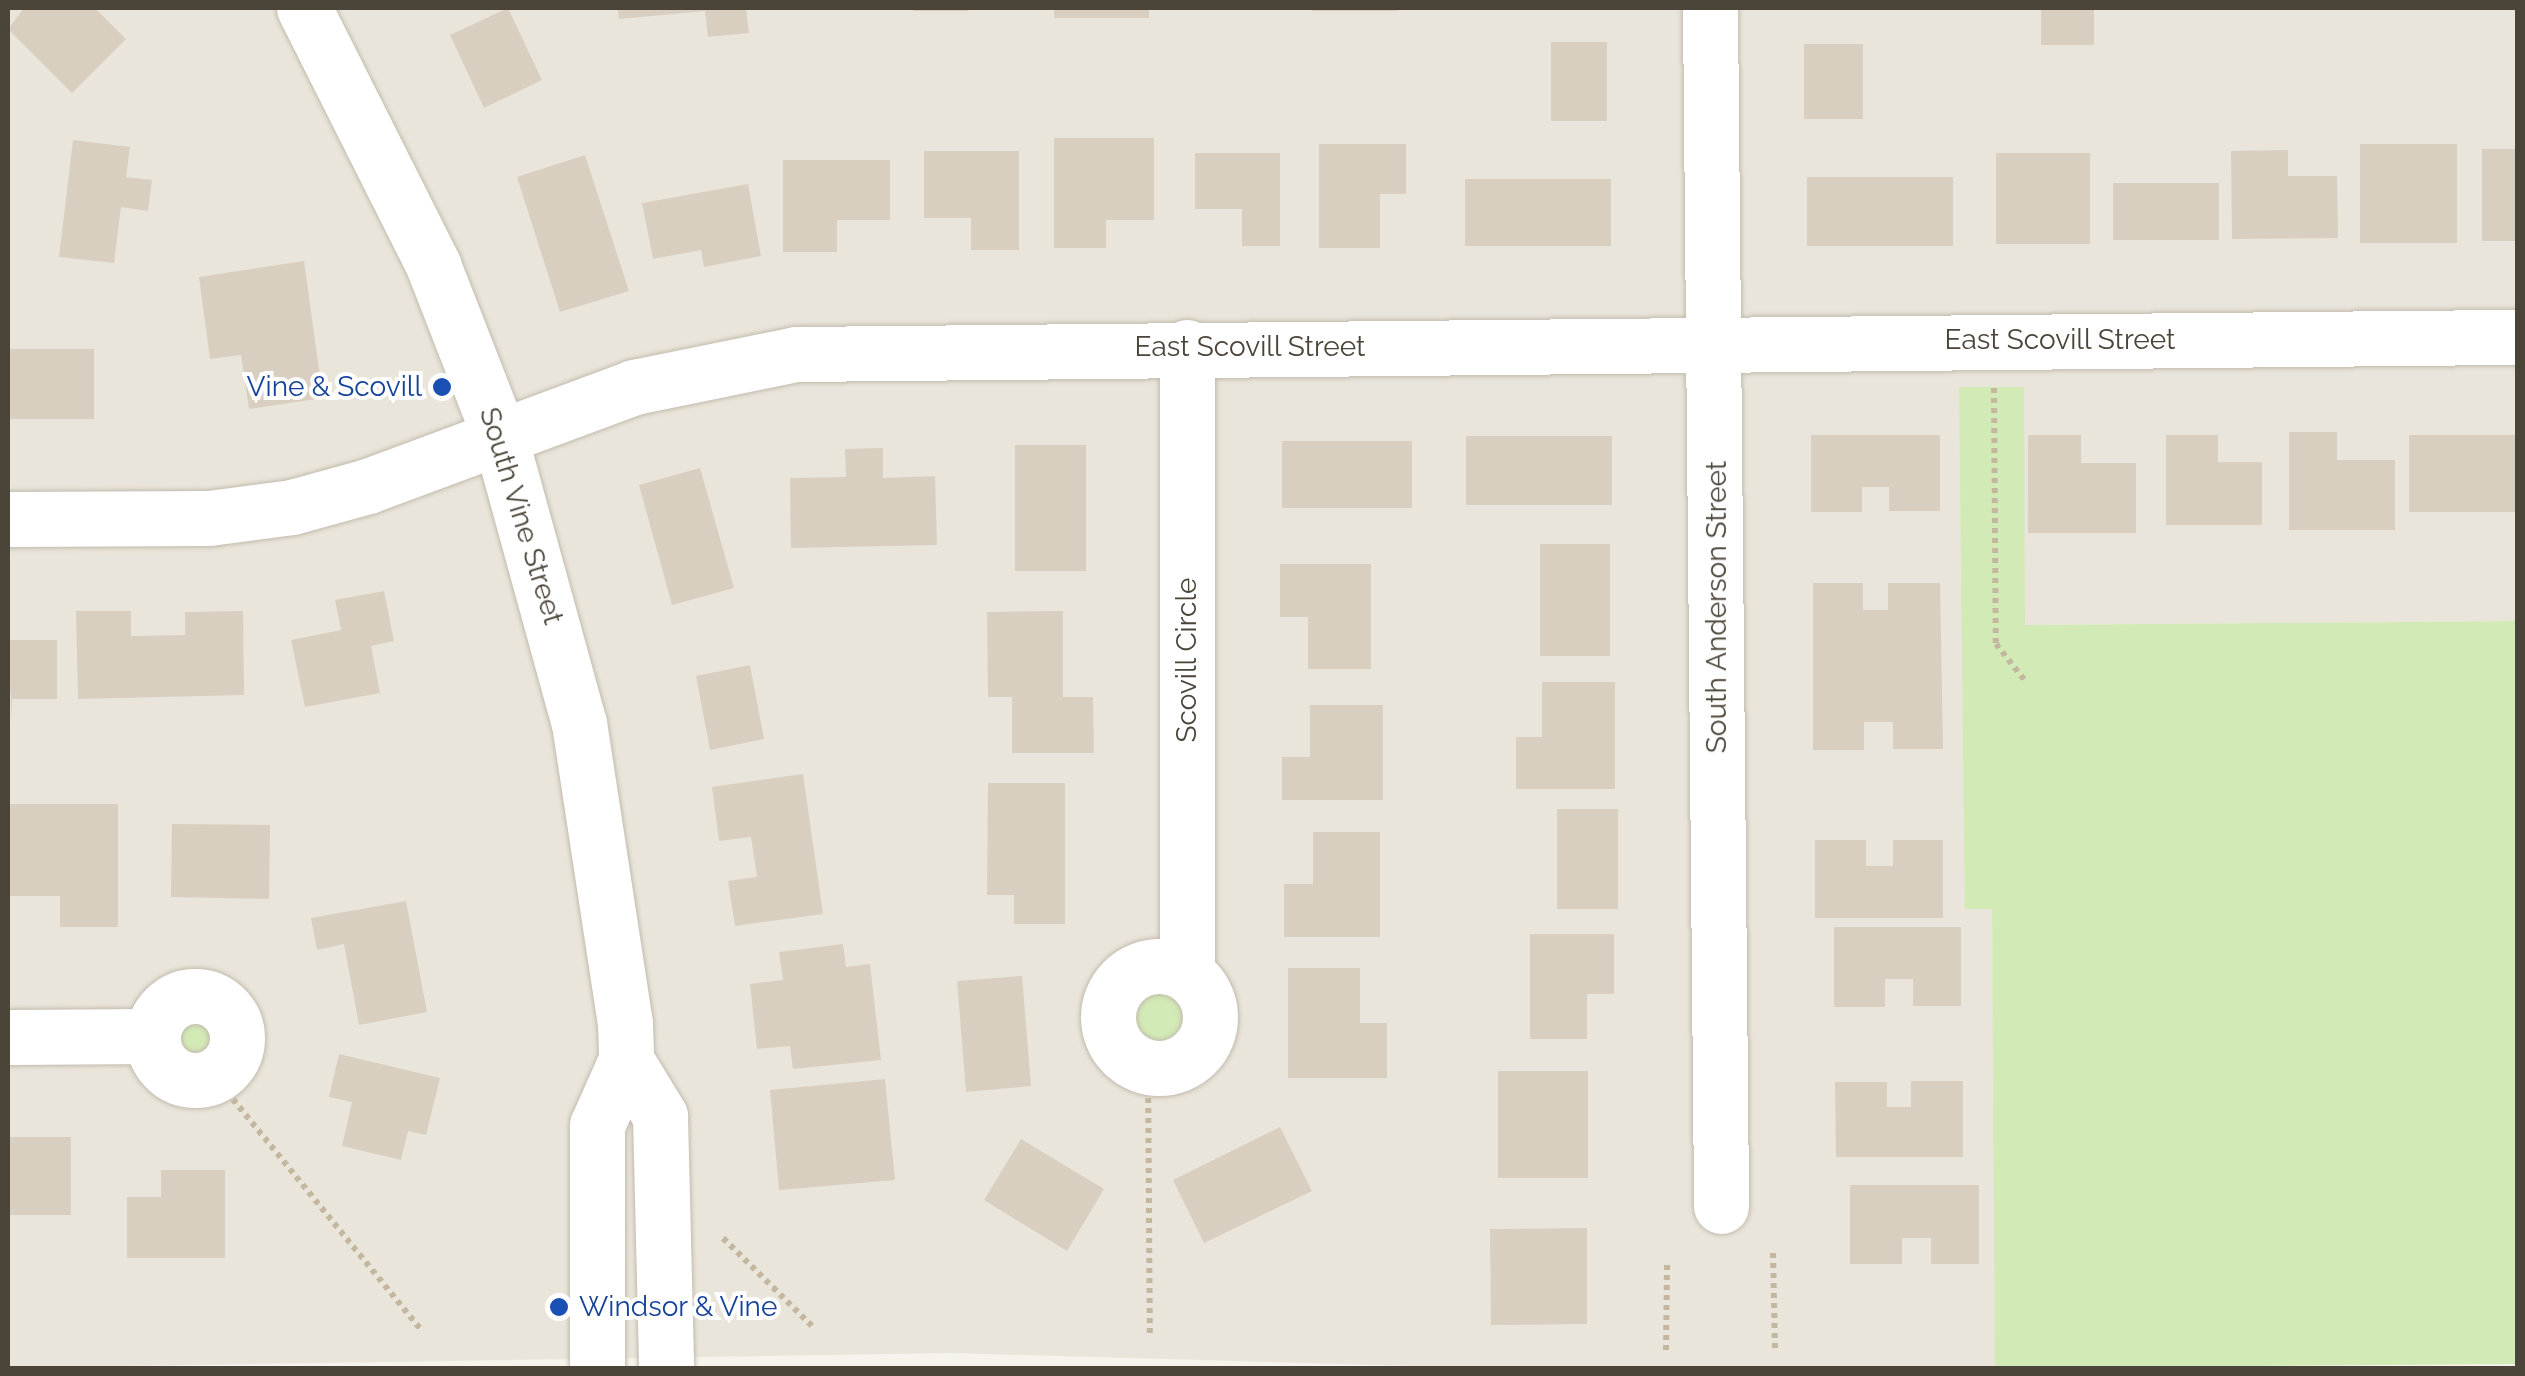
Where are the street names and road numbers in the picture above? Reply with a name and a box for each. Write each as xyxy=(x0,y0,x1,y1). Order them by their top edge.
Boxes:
street label: East Scovill Street xyxy=(1944,323,2176,357)
street label: East Scovill Street xyxy=(1134,330,1366,364)
street label: South Vine Street xyxy=(472,403,570,629)
street label: South Anderson Street xyxy=(1700,460,1734,754)
street label: Scovill Circle xyxy=(1170,577,1204,743)

